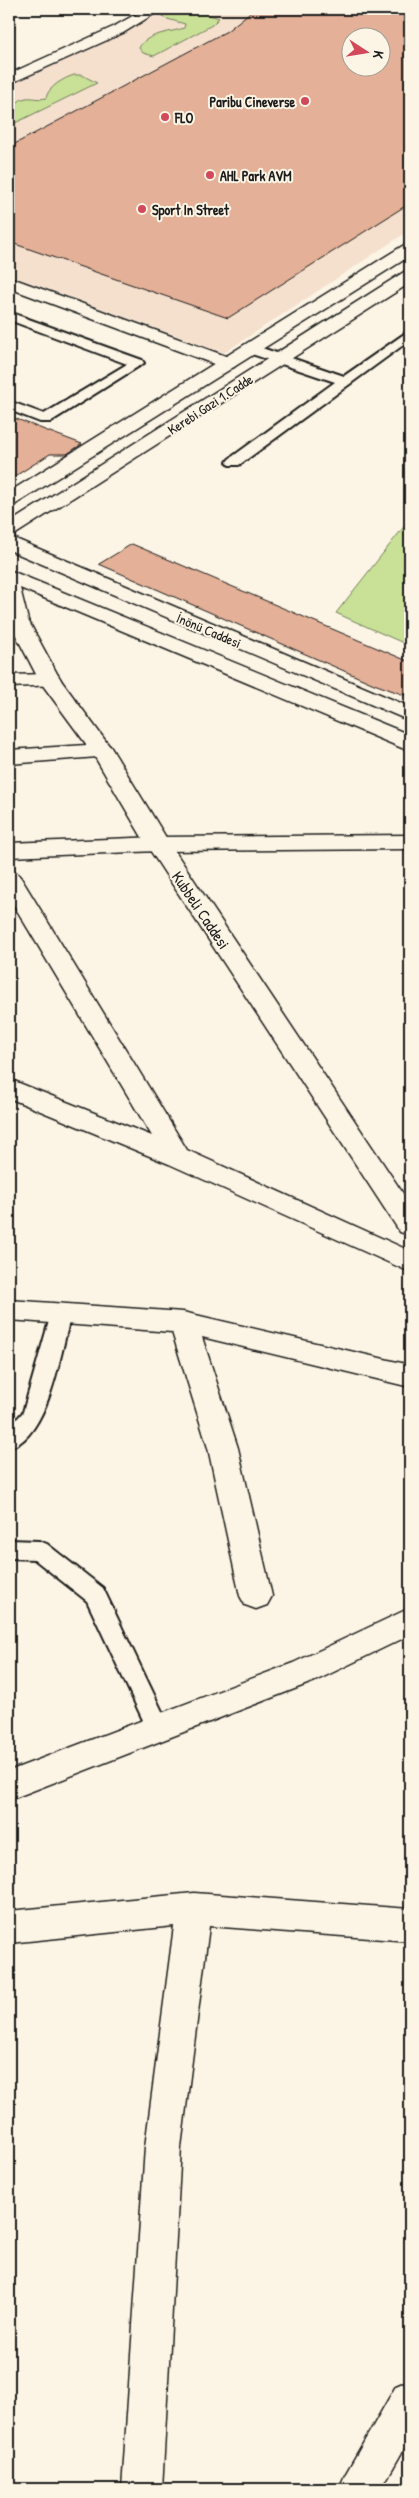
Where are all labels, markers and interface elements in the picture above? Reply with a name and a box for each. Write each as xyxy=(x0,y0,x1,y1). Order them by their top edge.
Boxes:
north arrow xyxy=(342,28,392,78)
text: K xyxy=(369,49,389,61)
place label: Paribu Cineverse xyxy=(209,92,295,111)
marker: Paribu Cineverse xyxy=(299,95,311,107)
place label: FLO xyxy=(174,108,193,127)
marker: FLO xyxy=(159,111,171,123)
place label: AHL Park AVM xyxy=(220,166,291,185)
marker: AHL Park AVM xyxy=(204,169,216,181)
place label: Sport In Street xyxy=(152,200,230,221)
marker: Sport In Street xyxy=(136,203,148,215)
street label: Kerebi Gazi 1.Cadde xyxy=(164,369,257,439)
street label: İnönü Caddesi xyxy=(174,608,244,652)
street label: Kubbeli Caddesi xyxy=(167,867,235,953)

